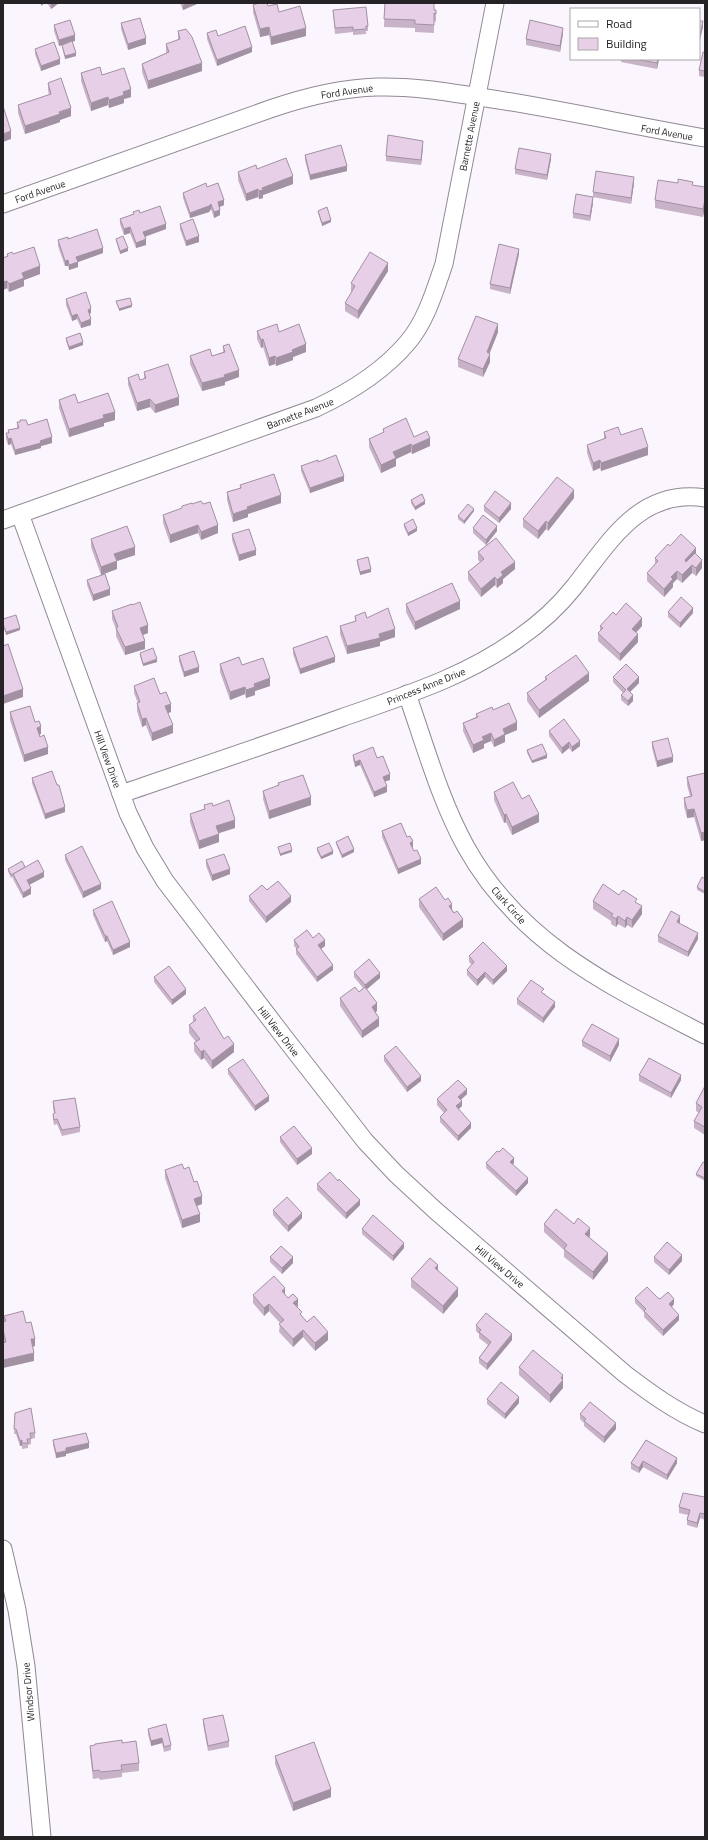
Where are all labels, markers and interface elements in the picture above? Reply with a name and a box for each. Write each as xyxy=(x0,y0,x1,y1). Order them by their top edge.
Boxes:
legend xyxy=(570,8,700,60)
text: Road xyxy=(606,14,632,33)
text: Building xyxy=(606,34,647,53)
street label: Ford Avenue xyxy=(320,80,374,103)
street label: Barnette Avenue xyxy=(455,100,484,172)
street label: Ford Avenue xyxy=(640,121,694,144)
street label: Ford Avenue xyxy=(13,176,67,207)
street label: Barnette Avenue xyxy=(265,394,336,433)
street label: Princess Anne Drive xyxy=(385,664,468,709)
street label: Hill View Drive xyxy=(90,728,125,790)
street label: Clark Circle xyxy=(488,883,530,927)
street label: Hill View Drive xyxy=(254,1003,303,1060)
street label: Hill View Drive xyxy=(472,1241,528,1292)
street label: Windsor Drive xyxy=(18,1662,39,1722)

